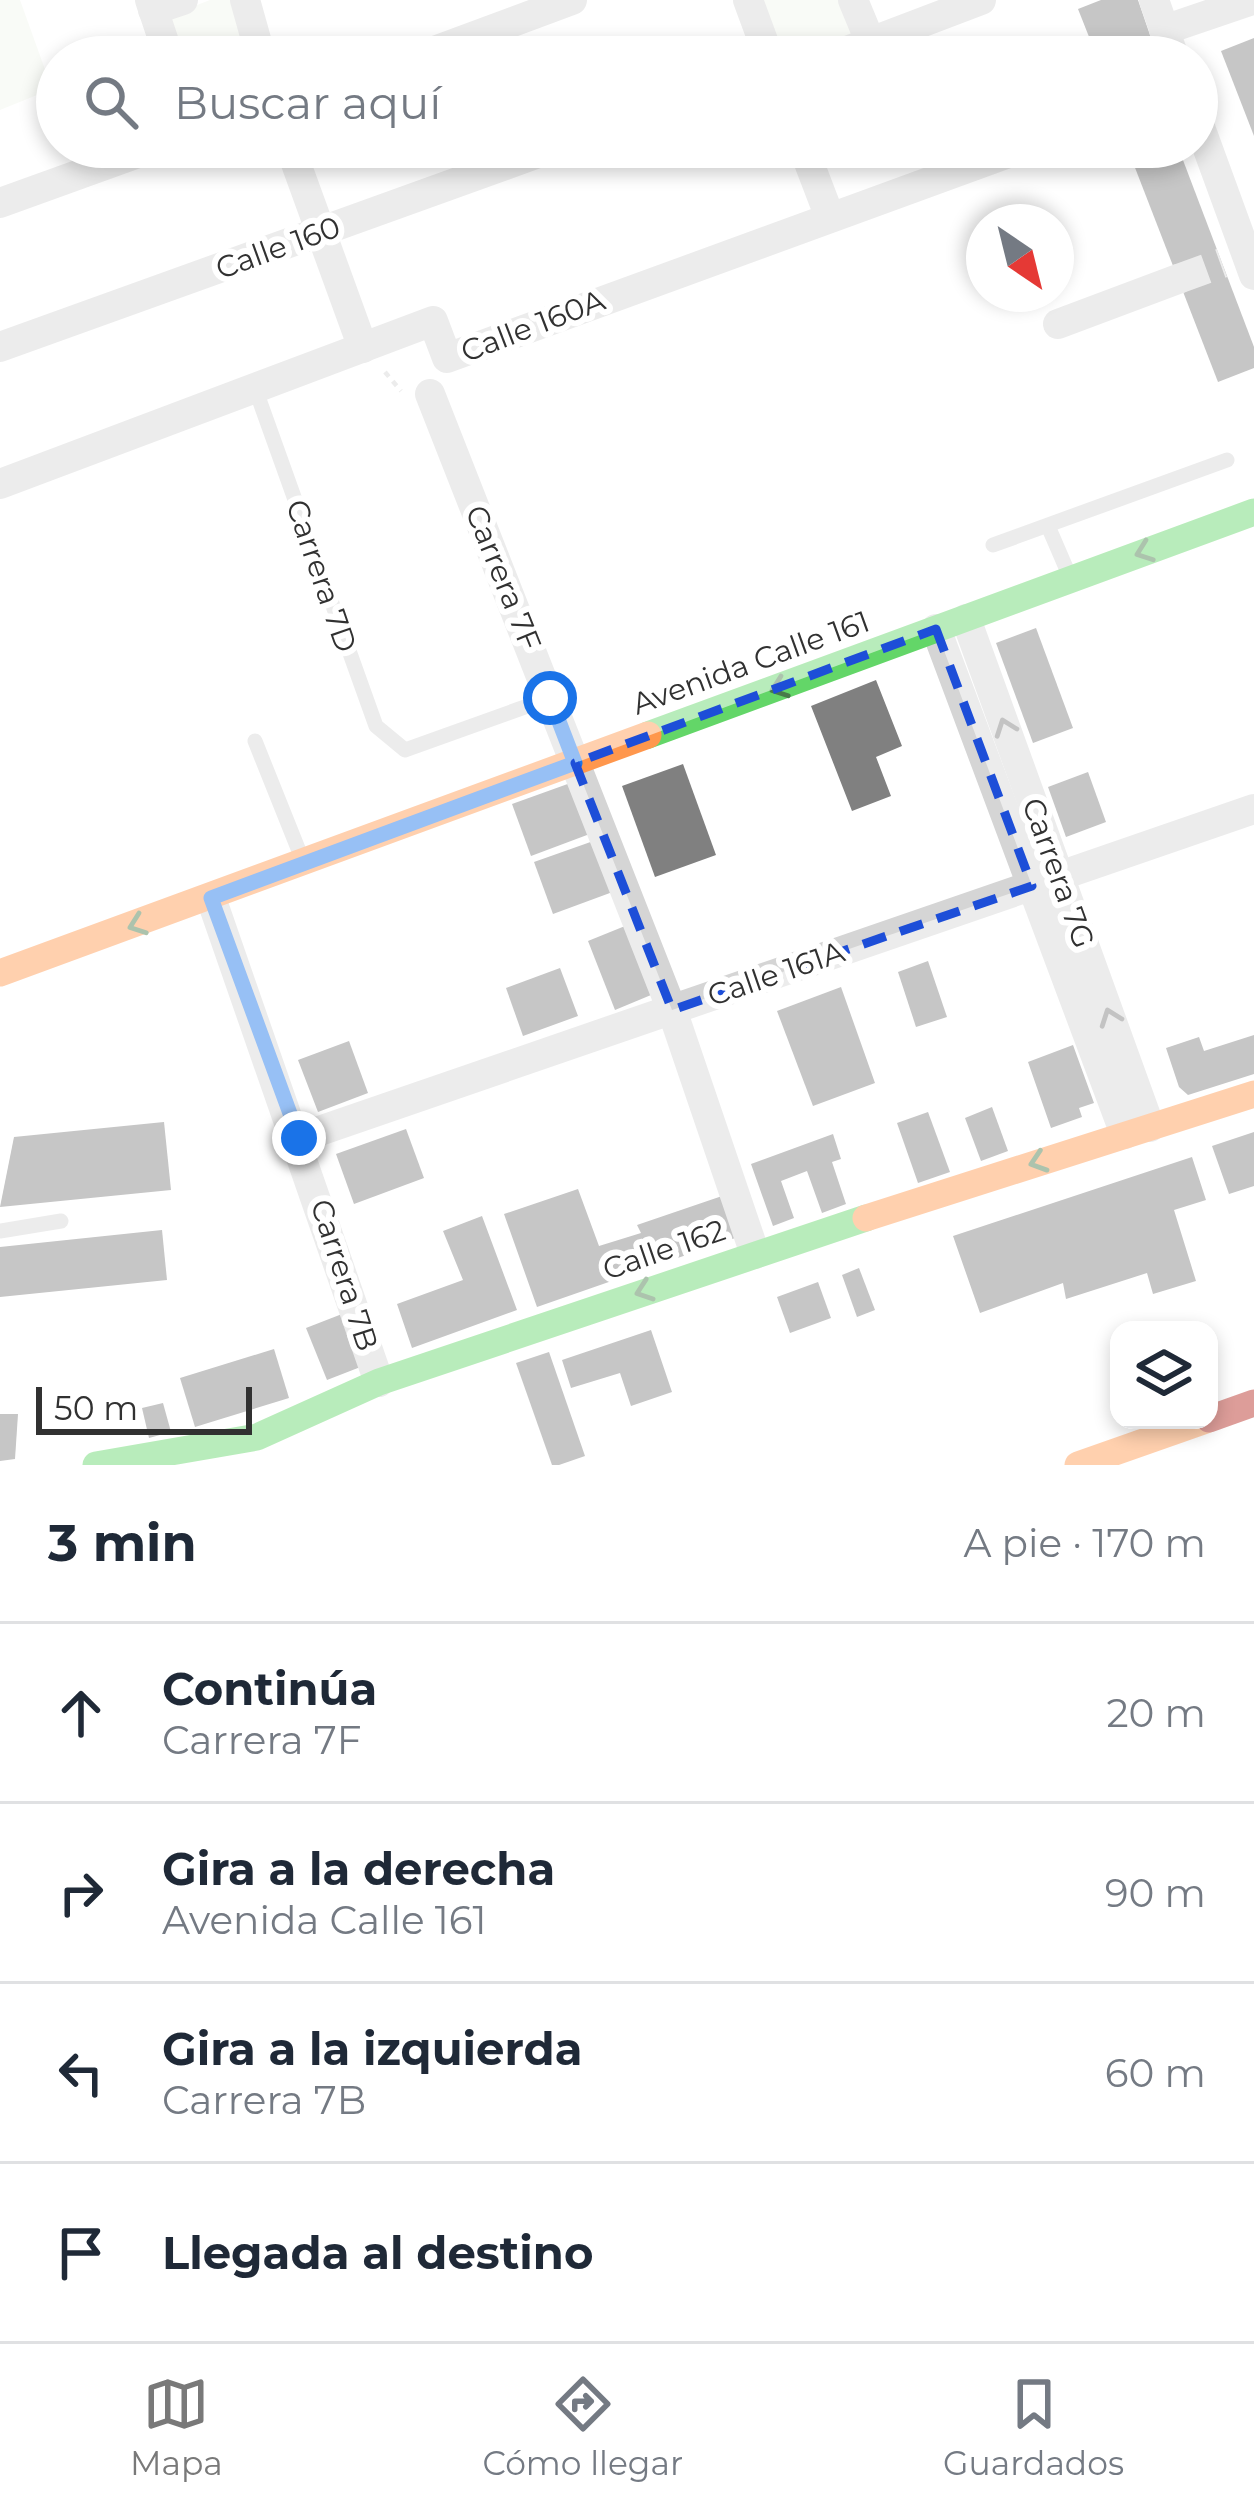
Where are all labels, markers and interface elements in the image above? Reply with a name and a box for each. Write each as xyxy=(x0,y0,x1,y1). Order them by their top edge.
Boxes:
search box xyxy=(36,36,1218,168)
icon: search xyxy=(78,69,144,135)
text: Buscar aquí xyxy=(174,75,441,130)
north arrow xyxy=(966,204,1074,312)
street label: Calle 160 xyxy=(211,208,345,287)
street label: Calle 160A xyxy=(456,281,610,370)
street label: Carrera 7D xyxy=(278,495,365,657)
street label: Carrera 7F xyxy=(458,500,549,656)
one-way arrow xyxy=(1135,538,1156,563)
street label: Avenida Calle 161 xyxy=(627,602,874,723)
route start xyxy=(523,671,577,725)
one-way arrow xyxy=(769,674,790,698)
one-way arrow xyxy=(995,717,1019,738)
street label: Carrera 7G xyxy=(1014,793,1103,953)
one-way arrow xyxy=(128,911,149,936)
street label: Calle 161A xyxy=(703,933,850,1014)
one-way arrow xyxy=(1100,1008,1124,1029)
route end xyxy=(272,1111,326,1165)
one-way arrow xyxy=(1028,1148,1049,1173)
street label: Carrera 7B xyxy=(303,1194,386,1355)
street label: Calle 162 xyxy=(598,1211,730,1288)
one-way arrow xyxy=(634,1277,655,1302)
map controls xyxy=(1110,1321,1218,1429)
button: layers xyxy=(1110,1321,1218,1429)
scale bar xyxy=(36,1381,252,1434)
text: 50 m xyxy=(54,1388,138,1428)
text: 3 min xyxy=(48,1512,197,1574)
text: A pie · 170 m xyxy=(963,1519,1206,1567)
text: Continúa xyxy=(162,1661,377,1716)
icon: ahead xyxy=(48,1680,114,1746)
text: 20 m xyxy=(1107,1689,1206,1737)
text: Carrera 7F xyxy=(162,1716,361,1764)
text: Gira a la derecha xyxy=(162,1841,555,1896)
icon: right xyxy=(48,1860,114,1926)
text: 90 m xyxy=(1105,1869,1206,1917)
text: Avenida Calle 161 xyxy=(162,1896,487,1944)
text: Gira a la izquierda xyxy=(162,2021,582,2076)
icon: left xyxy=(48,2040,114,2106)
text: 60 m xyxy=(1105,2049,1206,2097)
text: Carrera 7B xyxy=(162,2076,366,2124)
icon: arrive xyxy=(48,2220,114,2286)
text: Llegada al destino xyxy=(162,2225,594,2280)
tab: Mapa xyxy=(130,2371,223,2483)
tab: Cómo llegar xyxy=(483,2371,683,2483)
tab: Guardados xyxy=(943,2371,1124,2483)

